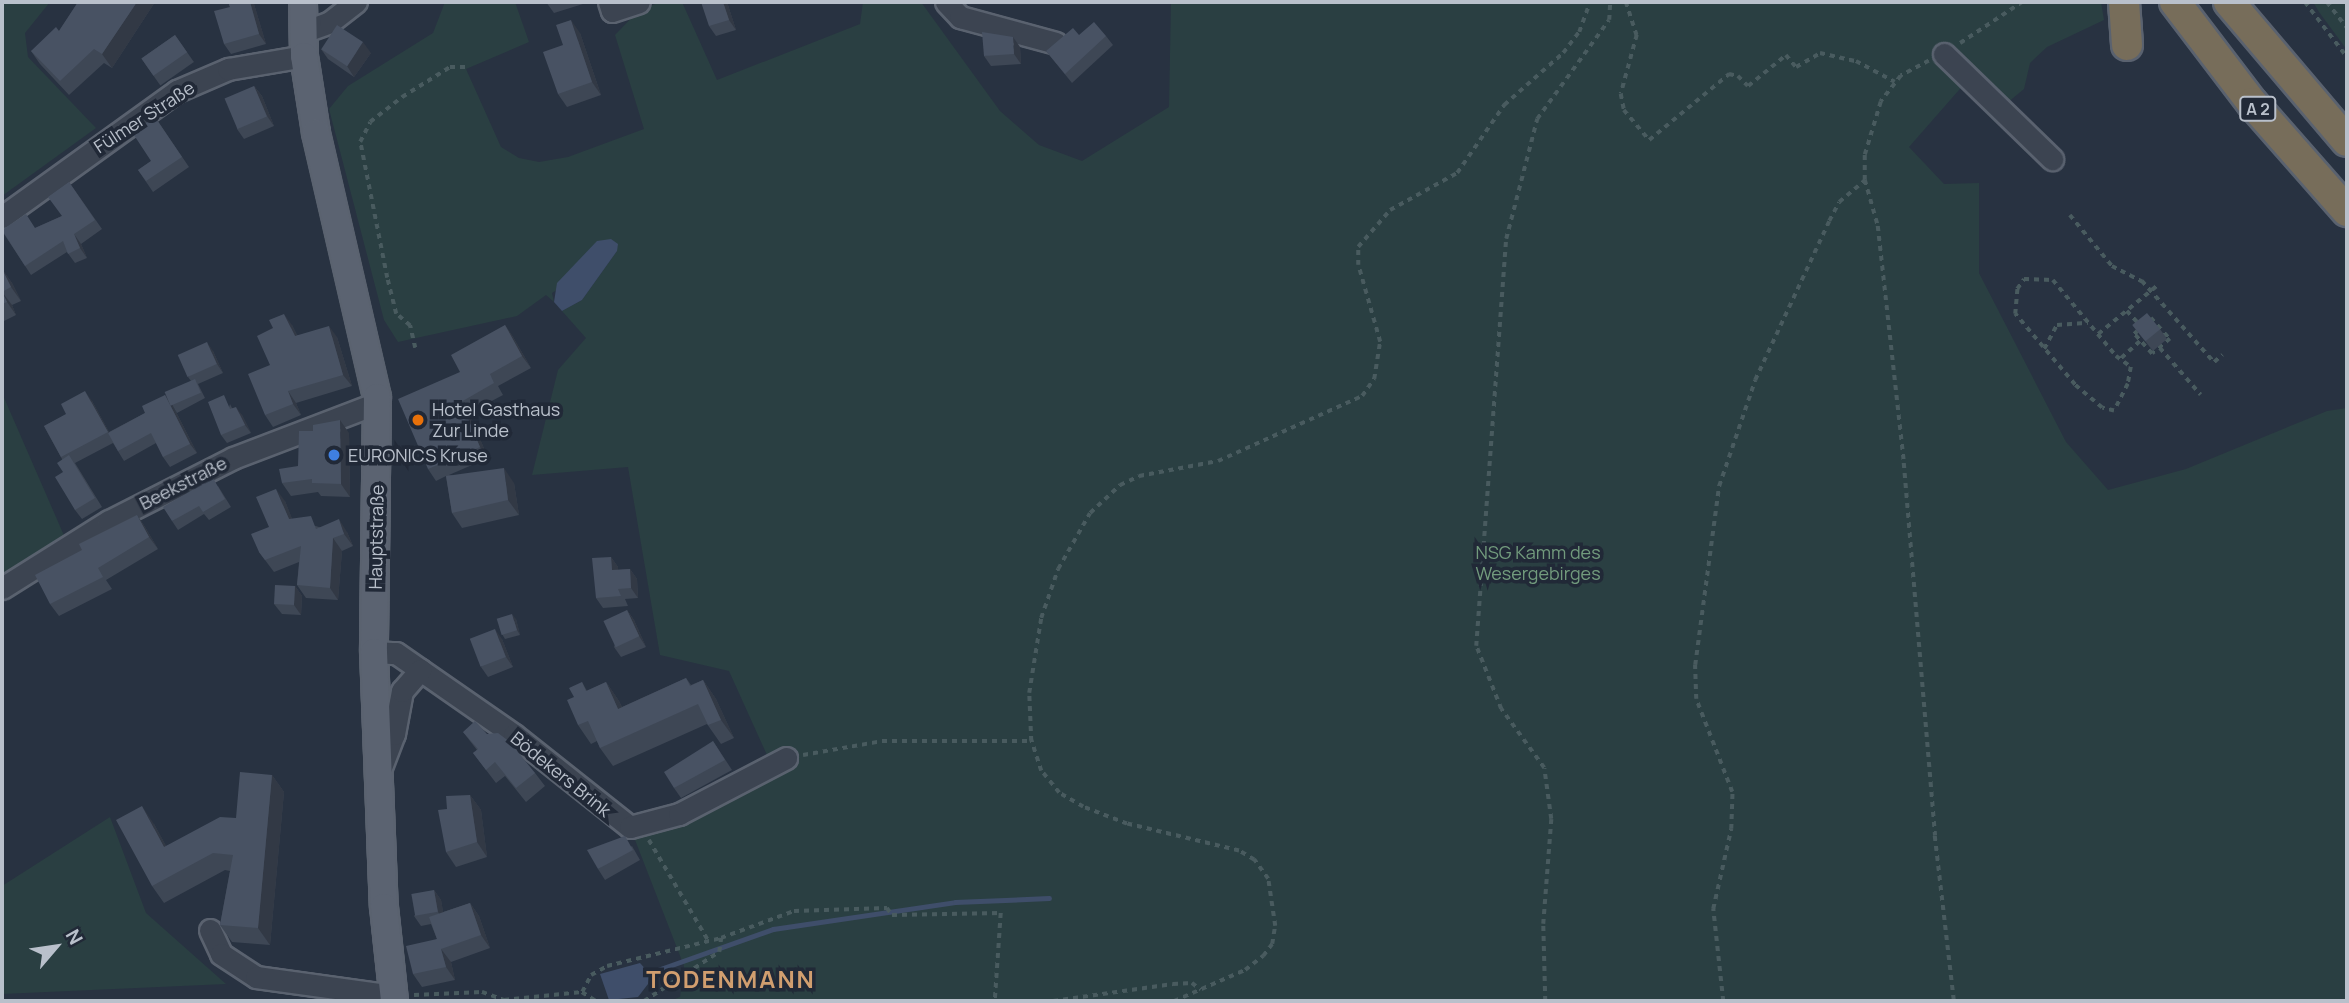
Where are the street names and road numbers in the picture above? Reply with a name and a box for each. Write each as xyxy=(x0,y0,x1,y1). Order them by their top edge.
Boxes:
street label: Fülmer Straße xyxy=(90,76,198,158)
road number: A 2 xyxy=(2239,96,2277,122)
street label: Beekstraße xyxy=(136,452,230,514)
street label: Hauptstraße xyxy=(364,484,388,590)
street label: Bödekers Brink xyxy=(507,727,615,821)

